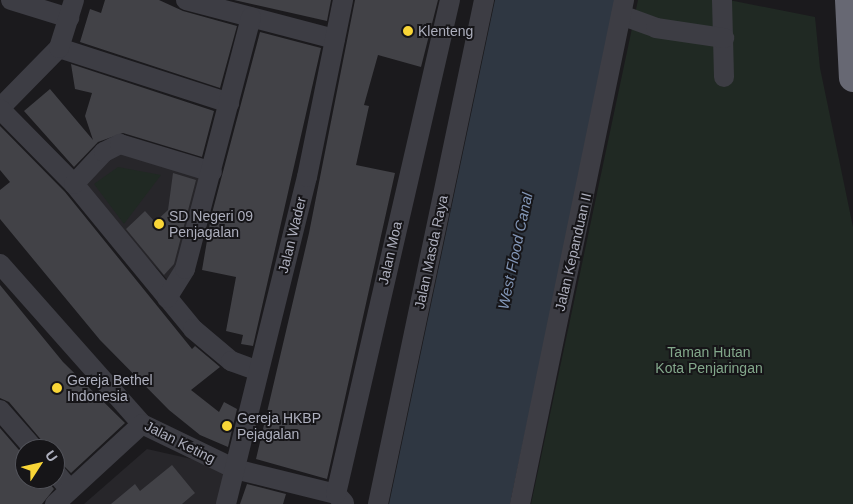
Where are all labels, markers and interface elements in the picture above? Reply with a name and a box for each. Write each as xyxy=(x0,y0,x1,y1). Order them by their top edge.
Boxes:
place label: Klenteng xyxy=(418,23,473,39)
marker: Klenteng xyxy=(402,25,414,37)
water label: West Flood Canal xyxy=(494,191,536,311)
street label: Jalan Kepanduan II xyxy=(551,191,595,313)
street label: Jalan Masda Raya xyxy=(411,194,451,310)
street label: Jalan Wader xyxy=(274,195,310,275)
place label: SD Negeri 09 Penjagalan xyxy=(169,208,253,240)
marker: SD Negeri 09 Penjagalan xyxy=(153,218,165,230)
street label: Jalan Moa xyxy=(375,220,405,286)
park label: Taman Hutan Kota Penjaringan xyxy=(655,344,763,377)
place label: Gereja Bethel Indonesia xyxy=(67,372,153,404)
marker: Gereja Bethel Indonesia xyxy=(51,382,63,394)
place label: Gereja HKBP Pejagalan xyxy=(237,410,321,442)
street label: Jalan Keting xyxy=(142,417,218,467)
marker: Gereja HKBP Pejagalan xyxy=(221,420,233,432)
north arrow xyxy=(15,439,65,489)
text: U xyxy=(42,447,61,465)

